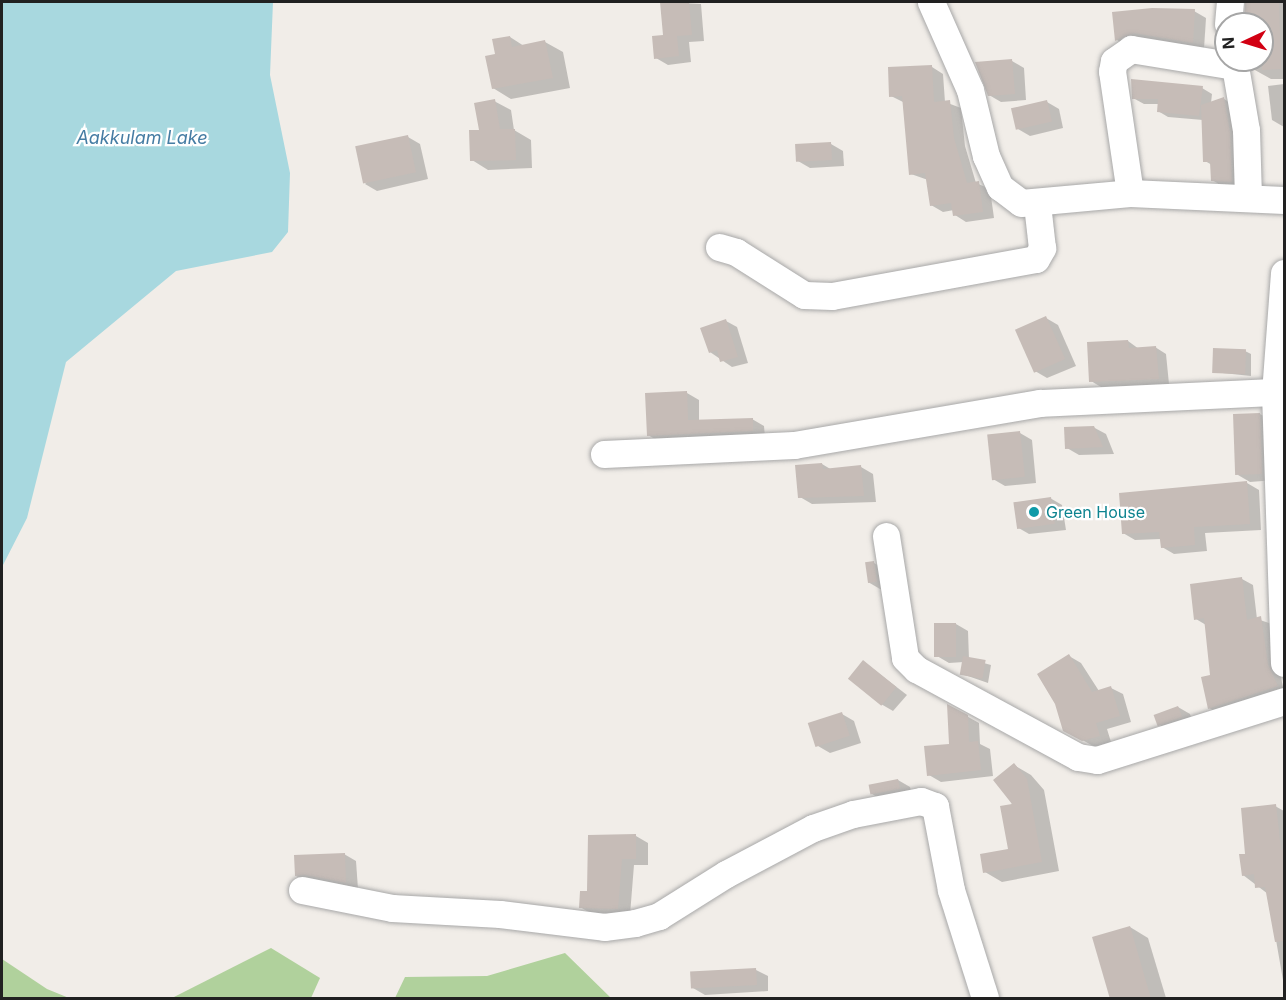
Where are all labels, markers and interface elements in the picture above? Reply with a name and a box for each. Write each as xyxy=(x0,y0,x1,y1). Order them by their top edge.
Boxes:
north arrow xyxy=(1214,12,1274,72)
text: N xyxy=(1218,36,1238,50)
water label: Aakkulam Lake xyxy=(76,127,208,149)
place label: Green House xyxy=(1046,502,1145,522)
marker: Green House xyxy=(1027,505,1041,519)

